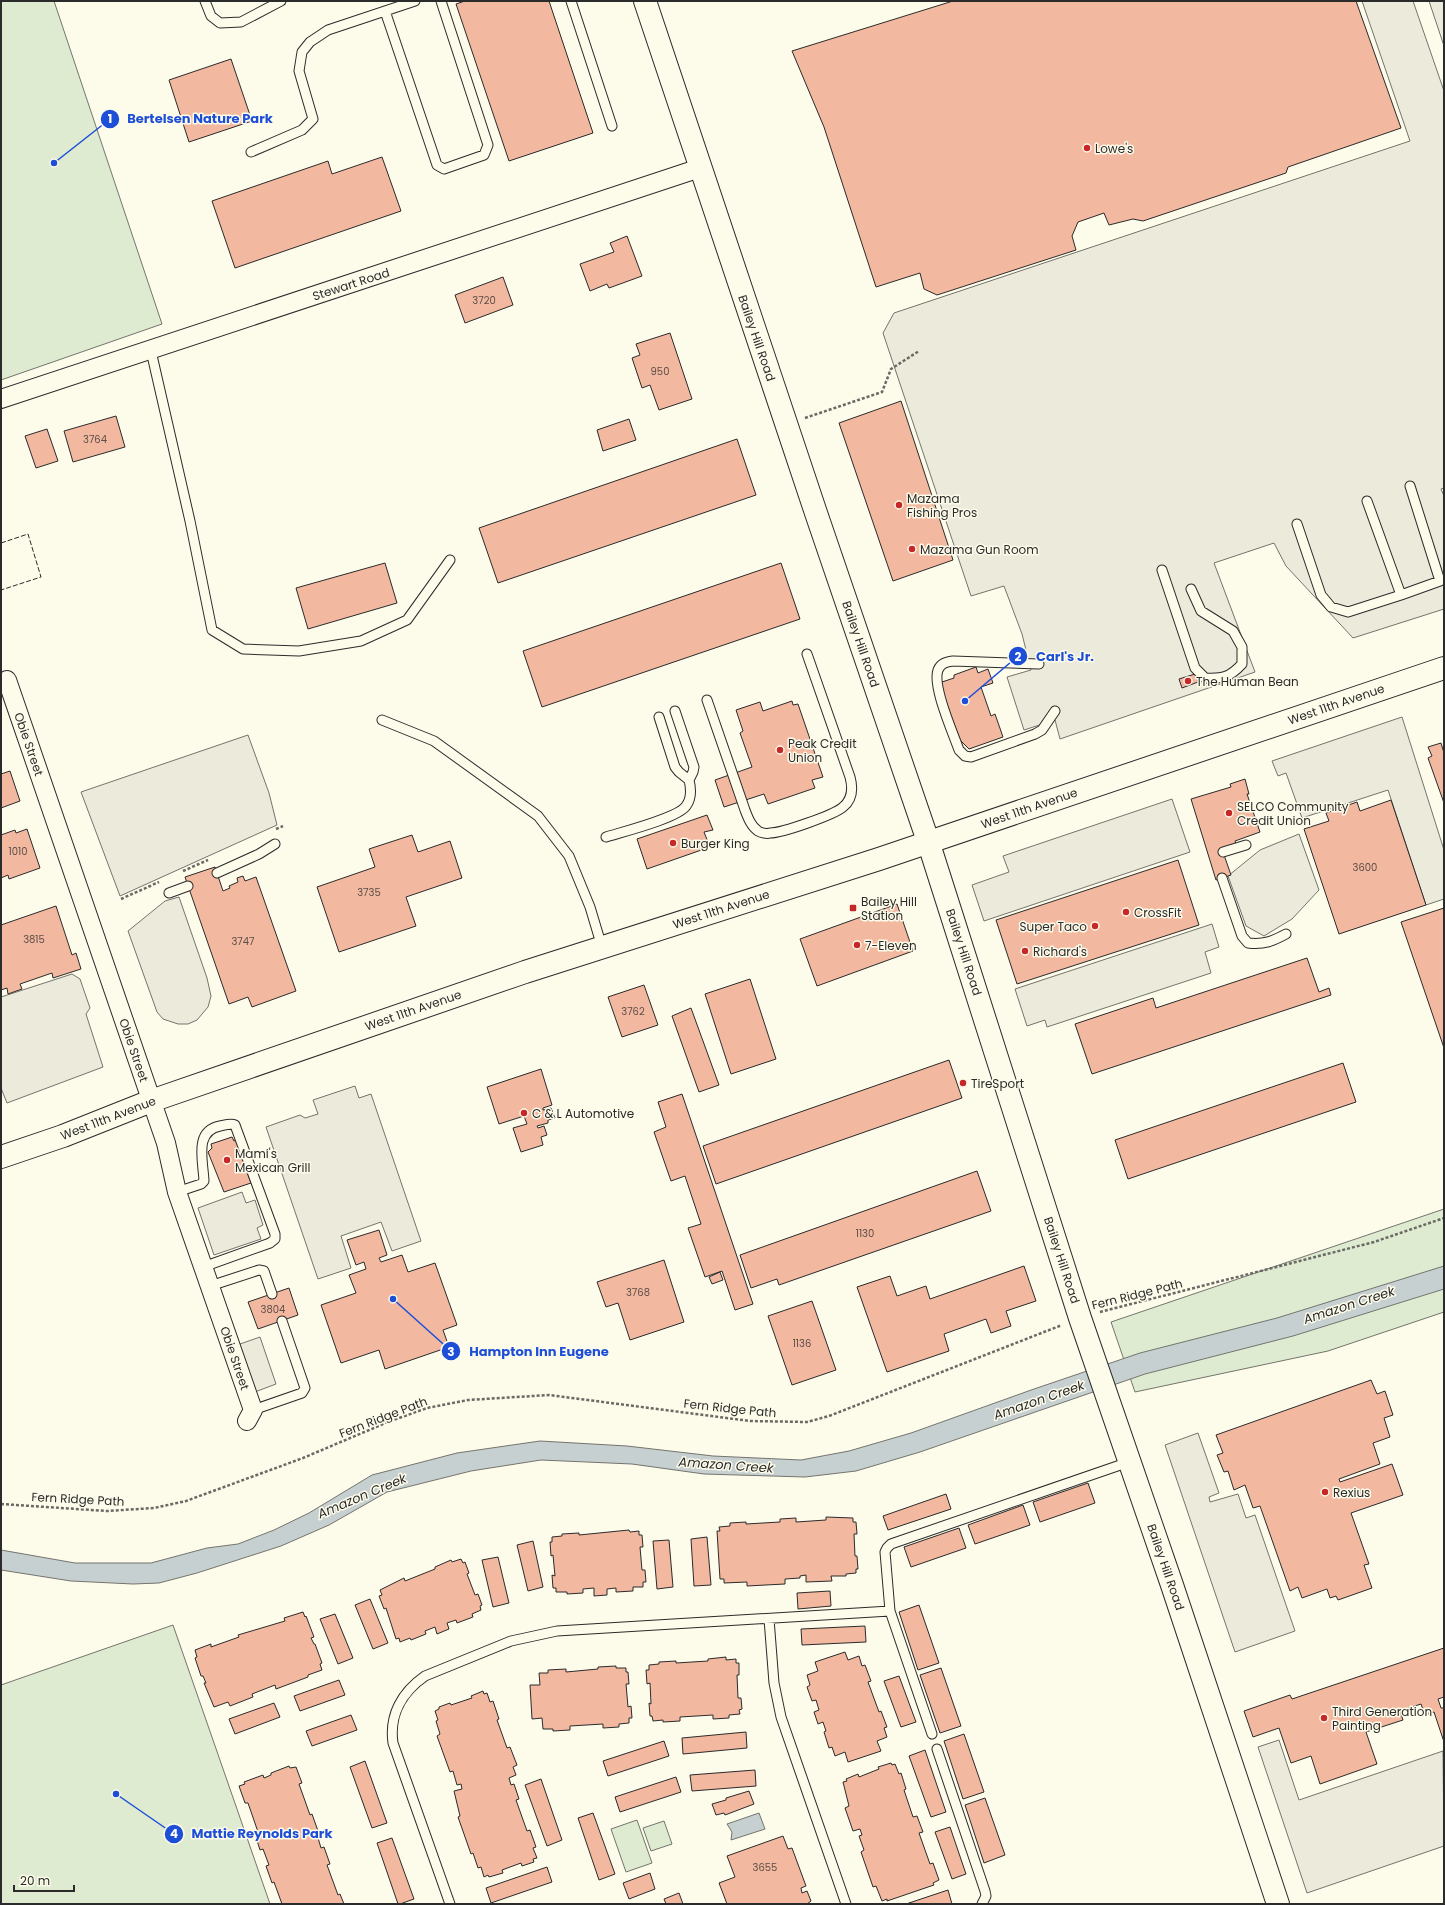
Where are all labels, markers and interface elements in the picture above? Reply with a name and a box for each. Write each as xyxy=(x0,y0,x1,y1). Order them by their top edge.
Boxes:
callout: Bertelsen Nature Park xyxy=(100,106,281,131)
text: Bertelsen Nature Park xyxy=(127,109,273,128)
text: 1 xyxy=(108,110,112,127)
place label: Lowe's xyxy=(1095,140,1133,157)
marker: Lowe's xyxy=(1082,143,1092,153)
street label: Stewart Road xyxy=(310,264,392,304)
house number: 3720 xyxy=(472,293,496,308)
street label: Bailey Hill Road xyxy=(734,293,780,383)
house number: 950 xyxy=(651,364,669,379)
house number: 3764 xyxy=(83,432,107,447)
place label: Mazama Fishing Pros xyxy=(907,490,977,521)
marker: Mazama Fishing Pros xyxy=(894,500,904,510)
place label: Mazama Gun Room xyxy=(920,541,1039,558)
marker: Mazama Gun Room xyxy=(907,544,917,554)
street label: Bailey Hill Road xyxy=(838,599,884,689)
callout: Carl's Jr. xyxy=(1008,644,1102,669)
text: Carl's Jr. xyxy=(1036,647,1094,666)
text: 2 xyxy=(1015,648,1022,665)
place label: The Human Bean xyxy=(1196,673,1299,690)
marker: The Human Bean xyxy=(1183,676,1193,686)
street label: West 11th Avenue xyxy=(1285,680,1387,728)
street label: Obie Street xyxy=(10,710,48,778)
place label: Peak Credit Union xyxy=(788,735,857,766)
marker: Peak Credit Union xyxy=(775,745,785,755)
street label: West 11th Avenue xyxy=(978,784,1080,832)
place label: SELCO Community Credit Union xyxy=(1237,798,1349,829)
marker: SELCO Community Credit Union xyxy=(1224,808,1234,818)
place label: Burger King xyxy=(681,835,750,852)
marker: Burger King xyxy=(668,838,678,848)
house number: 1010 xyxy=(9,844,27,859)
house number: 3600 xyxy=(1353,860,1377,875)
house number: 3735 xyxy=(357,885,381,900)
street label: West 11th Avenue xyxy=(670,885,772,933)
place label: Bailey Hill Station xyxy=(861,893,917,924)
marker: Bailey Hill Station xyxy=(848,903,858,913)
place label: CrossFit xyxy=(1134,904,1181,921)
street label: Bailey Hill Road xyxy=(942,906,986,998)
marker: CrossFit xyxy=(1121,907,1131,917)
place label: Super Taco xyxy=(1019,918,1087,935)
marker: Super Taco xyxy=(1090,921,1100,931)
house number: 3815 xyxy=(23,932,45,947)
house number: 3747 xyxy=(231,934,255,949)
place label: 7-Eleven xyxy=(865,937,917,954)
marker: 7-Eleven xyxy=(852,940,862,950)
place label: Richard's xyxy=(1033,943,1087,960)
marker: Richard's xyxy=(1020,946,1030,956)
street label: West 11th Avenue xyxy=(362,986,464,1034)
house number: 3762 xyxy=(621,1004,645,1019)
street label: Obie Street xyxy=(115,1016,153,1084)
place label: TireSport xyxy=(971,1075,1024,1092)
marker: TireSport xyxy=(958,1078,968,1088)
street label: West 11th Avenue xyxy=(58,1092,158,1144)
place label: C & L Automotive xyxy=(532,1105,634,1122)
marker: C & L Automotive xyxy=(519,1108,529,1118)
place label: Mami's Mexican Grill xyxy=(235,1145,310,1176)
marker: Mami's Mexican Grill xyxy=(222,1155,232,1165)
street label: Bailey Hill Road xyxy=(1040,1214,1084,1306)
house number: 1130 xyxy=(856,1226,874,1241)
street label: Fern Ridge Path xyxy=(1090,1274,1184,1314)
water label: Amazon Creek xyxy=(1300,1281,1398,1329)
house number: 3768 xyxy=(626,1285,650,1300)
house number: 3804 xyxy=(261,1302,285,1317)
street label: Obie Street xyxy=(216,1324,254,1392)
house number: 1136 xyxy=(793,1336,811,1351)
callout: Hampton Inn Eugene xyxy=(441,1339,616,1364)
text: Hampton Inn Eugene xyxy=(469,1342,609,1361)
text: 3 xyxy=(447,1343,455,1360)
water label: Amazon Creek xyxy=(990,1375,1088,1425)
street label: Fern Ridge Path xyxy=(337,1392,429,1442)
street label: Fern Ridge Path xyxy=(683,1395,777,1421)
water label: Amazon Creek xyxy=(677,1452,775,1478)
water label: Amazon Creek xyxy=(314,1468,411,1524)
place label: Rexius xyxy=(1333,1484,1370,1501)
marker: Rexius xyxy=(1320,1487,1330,1497)
street label: Fern Ridge Path xyxy=(31,1488,125,1510)
street label: Bailey Hill Road xyxy=(1143,1522,1189,1612)
place label: Third Generation Painting xyxy=(1332,1703,1432,1734)
marker: Third Generation Painting xyxy=(1319,1713,1329,1723)
callout: Mattie Reynolds Park xyxy=(164,1821,341,1846)
text: Mattie Reynolds Park xyxy=(192,1824,332,1843)
text: 4 xyxy=(170,1825,178,1842)
house number: 3655 xyxy=(753,1860,777,1875)
scale bar xyxy=(14,1867,74,1893)
text: 20 m xyxy=(20,1872,50,1889)

